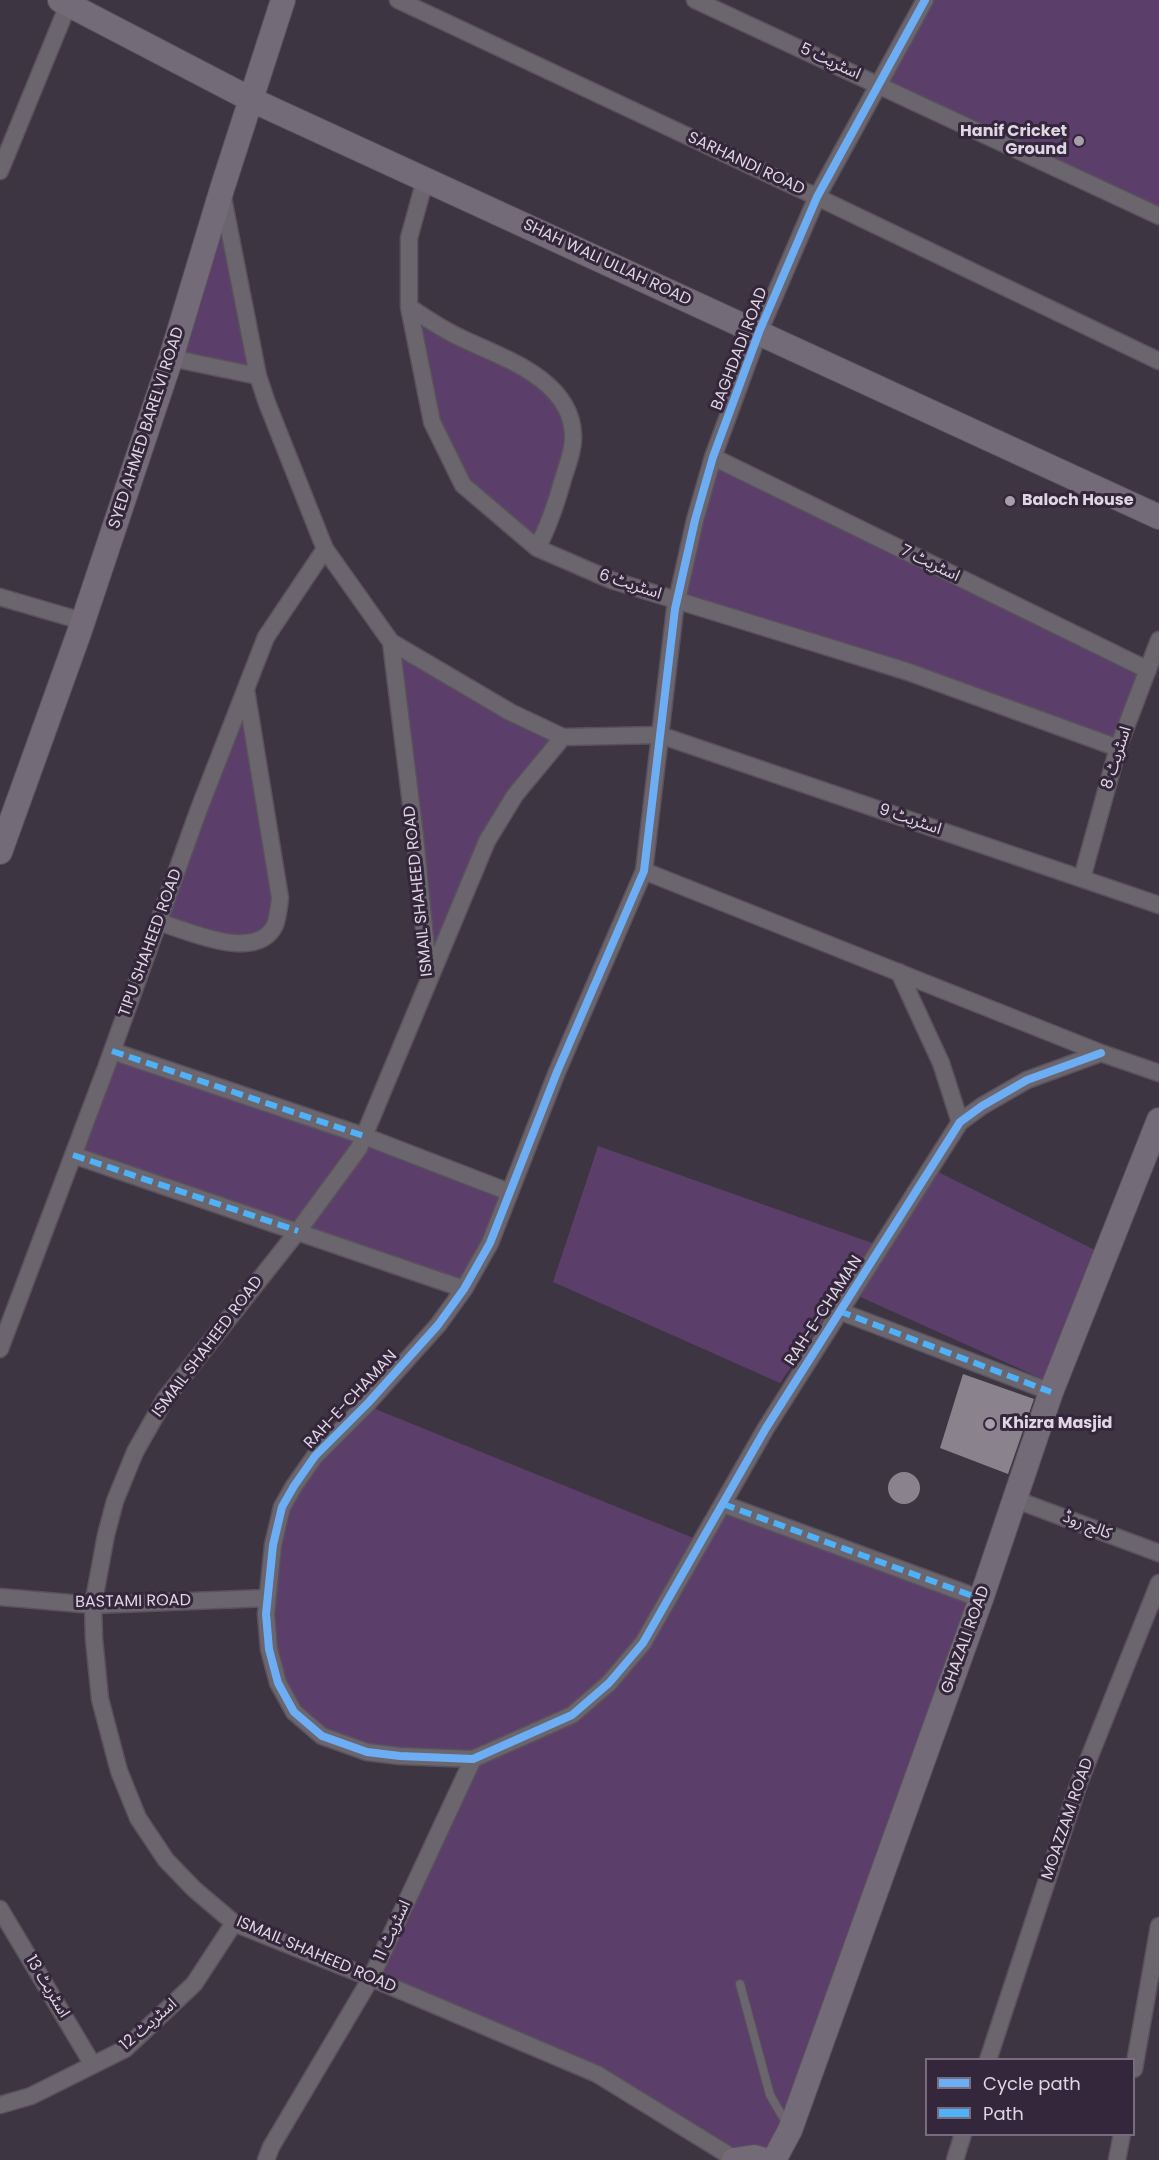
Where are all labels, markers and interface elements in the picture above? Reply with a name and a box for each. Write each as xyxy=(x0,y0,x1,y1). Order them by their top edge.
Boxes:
street label: اسٹریٹ 5 xyxy=(797,40,863,84)
place label: Hanif Cricket Ground xyxy=(960,122,1067,160)
street label: SARHANDI ROAD xyxy=(684,128,808,200)
marker: Hanif Cricket Ground xyxy=(1072,134,1086,148)
street label: SHAH WALI ULLAH ROAD xyxy=(520,216,694,310)
street label: BAGHDADI ROAD xyxy=(708,285,772,413)
street label: SYED AHMED BARELVI ROAD xyxy=(105,325,189,531)
place label: Baloch House xyxy=(1022,491,1134,511)
marker: Baloch House xyxy=(1003,494,1017,508)
street label: اسٹریٹ 7 xyxy=(897,541,963,587)
street label: اسٹریٹ 6 xyxy=(596,566,664,604)
street label: اسٹریٹ 8 xyxy=(1098,724,1136,792)
street label: اسٹریٹ 9 xyxy=(876,800,944,840)
street label: ISMAIL SHAHEED ROAD xyxy=(400,805,438,977)
street label: TIPU SHAHEED ROAD xyxy=(115,867,187,1019)
street label: RAH-E-CHAMAN xyxy=(781,1252,867,1370)
street label: ISMAIL SHAHEED ROAD xyxy=(149,1273,267,1421)
street label: RAH-E-CHAMAN xyxy=(301,1347,401,1453)
place label: Khizra Masjid xyxy=(1002,1414,1112,1434)
marker: Khizra Masjid xyxy=(983,1417,997,1431)
street label: کالج روڈ xyxy=(1060,1508,1114,1544)
street label: GHAZALI ROAD xyxy=(938,1583,994,1697)
street label: BASTAMI ROAD xyxy=(75,1591,191,1613)
street label: MOAZZAM ROAD xyxy=(1038,1756,1098,1882)
street label: اسٹریٹ 11 xyxy=(371,1898,415,1964)
street label: ISMAIL SHAHEED ROAD xyxy=(233,1913,399,1997)
street label: اسٹریٹ 13 xyxy=(21,1952,73,2022)
street label: اسٹریٹ 12 xyxy=(117,1995,181,2055)
legend xyxy=(925,2058,1135,2136)
text: Cycle path xyxy=(983,2071,1081,2096)
text: Path xyxy=(983,2101,1024,2126)

